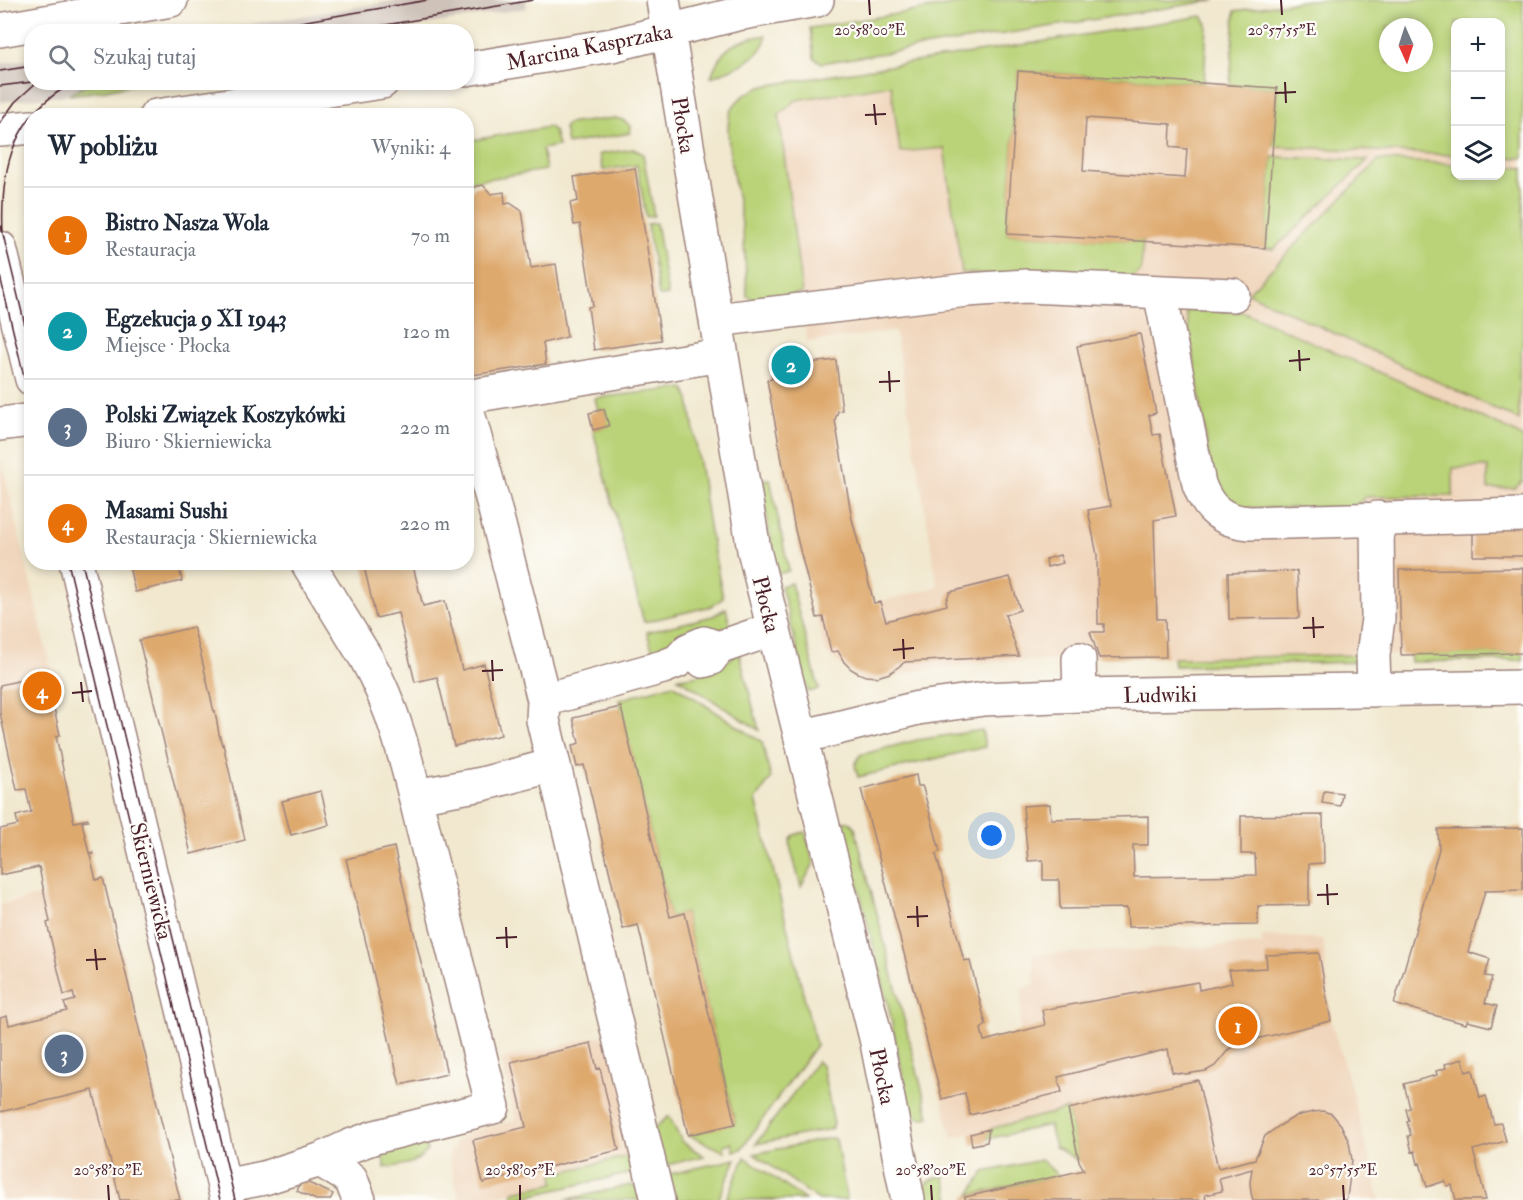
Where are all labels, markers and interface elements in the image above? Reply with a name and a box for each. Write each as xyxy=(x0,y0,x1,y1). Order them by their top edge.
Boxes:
street label: Marcina Kasprzaka xyxy=(504,17,676,78)
north arrow xyxy=(1379,18,1433,72)
map controls xyxy=(1451,18,1505,180)
button: + xyxy=(1451,18,1505,72)
text: 20°58'00"E xyxy=(835,21,906,40)
text: 20°57'55"E xyxy=(1248,21,1316,40)
search box xyxy=(24,24,474,90)
icon: search xyxy=(45,41,78,74)
text: Szukaj tutaj xyxy=(93,43,196,71)
button: − xyxy=(1451,72,1505,126)
street label: Płocka xyxy=(665,95,701,157)
button: layers xyxy=(1451,126,1505,180)
text: W pobliżu xyxy=(48,131,158,163)
text: Wyniki: 4 xyxy=(371,135,450,160)
text: Bistro Nasza Wola xyxy=(105,209,269,237)
text: 1 xyxy=(64,223,71,248)
text: 70 m xyxy=(411,223,450,248)
text: Restauracja xyxy=(105,237,196,262)
text: Egzekucja 9 XI 1943 xyxy=(105,305,287,333)
text: 2 xyxy=(62,319,73,344)
text: 120 m xyxy=(403,319,450,344)
text: Miejsce · Płocka xyxy=(105,333,230,358)
pin: 2 xyxy=(772,342,810,388)
text: Polski Związek Koszykówki xyxy=(105,401,346,429)
text: 3 xyxy=(64,415,71,440)
text: 220 m xyxy=(400,415,450,440)
text: Biuro · Skierniewicka xyxy=(105,429,272,454)
text: Masami Sushi xyxy=(105,497,228,525)
text: 4 xyxy=(62,511,73,536)
text: 220 m xyxy=(400,511,450,536)
text: Restauracja · Skierniewicka xyxy=(105,525,317,550)
street label: Płocka xyxy=(746,573,787,636)
pin: 4 xyxy=(22,668,62,714)
street label: Ludwiki xyxy=(1123,680,1197,710)
street label: Skierniewicka xyxy=(123,820,179,944)
your location xyxy=(977,821,1006,850)
pin: 1 xyxy=(1218,1004,1258,1048)
pin: 3 xyxy=(44,1032,84,1076)
street label: Płocka xyxy=(862,1045,902,1108)
text: 20°58'10"E xyxy=(74,1161,142,1180)
text: 20°58'05"E xyxy=(485,1161,555,1180)
text: 20°58'00"E xyxy=(896,1161,967,1180)
text: 20°57'55"E xyxy=(1309,1161,1377,1180)

